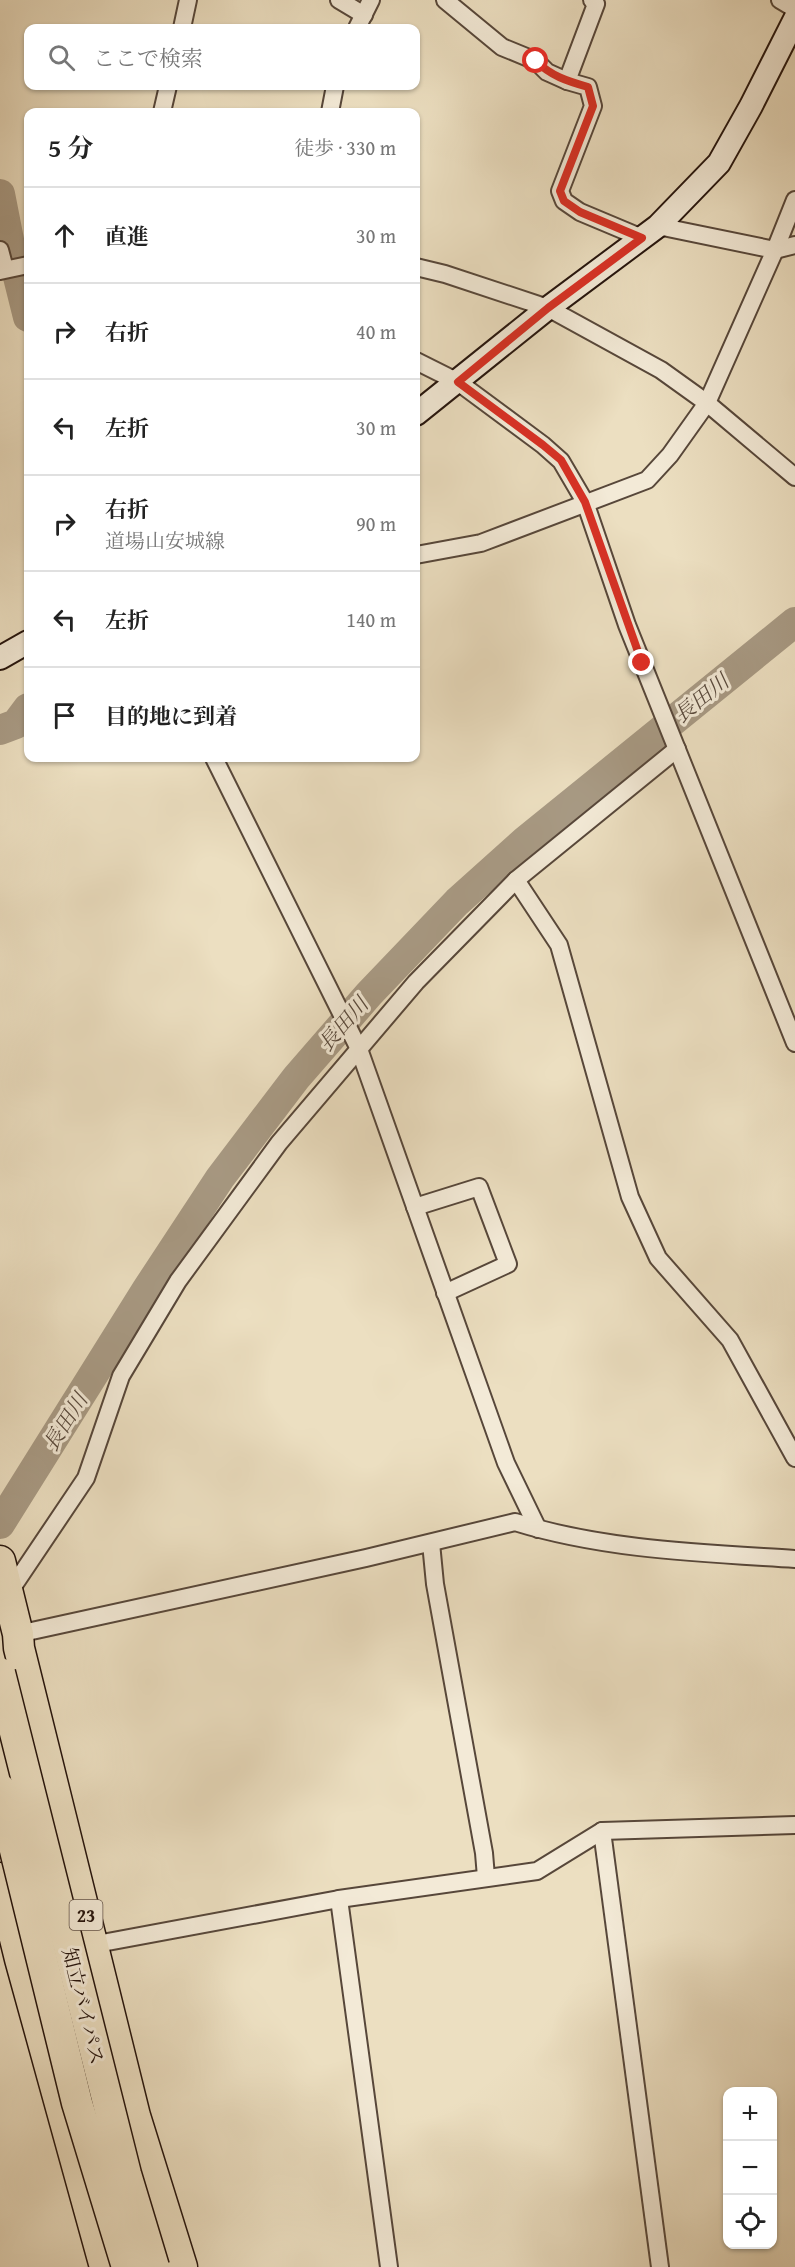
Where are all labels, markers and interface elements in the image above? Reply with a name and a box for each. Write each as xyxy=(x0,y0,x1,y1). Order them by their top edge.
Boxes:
search box xyxy=(24,24,420,90)
icon: search xyxy=(45,41,78,74)
text: ここで検索 xyxy=(93,42,203,74)
route start xyxy=(522,47,548,73)
text: 5 分 xyxy=(48,128,93,167)
text: 徒歩 · 330 m xyxy=(294,133,396,162)
icon: ahead xyxy=(48,219,81,252)
text: 直進 xyxy=(105,220,149,252)
text: 30 m xyxy=(356,221,396,250)
icon: right xyxy=(48,315,81,348)
text: 右折 xyxy=(105,316,149,348)
text: 40 m xyxy=(356,317,396,346)
icon: left xyxy=(48,411,81,444)
text: 左折 xyxy=(105,412,149,444)
text: 30 m xyxy=(356,413,396,442)
text: 右折 xyxy=(105,493,149,525)
icon: right xyxy=(48,507,81,540)
text: 90 m xyxy=(356,509,396,538)
text: 道場山安城線 xyxy=(105,526,225,555)
icon: left xyxy=(48,603,81,636)
text: 左折 xyxy=(105,604,149,636)
text: 140 m xyxy=(346,605,396,634)
route end xyxy=(628,649,654,675)
water label: 長田川 xyxy=(667,665,737,730)
icon: arrive xyxy=(48,699,81,732)
text: 目的地に到着 xyxy=(105,700,237,732)
water label: 長田川 xyxy=(311,989,377,1058)
water label: 長田川 xyxy=(35,1385,96,1457)
road number: 23 xyxy=(70,1900,103,1930)
street label: 知立バイパス xyxy=(55,1944,113,2068)
map controls xyxy=(723,2087,777,2249)
button: + xyxy=(723,2087,777,2141)
button: − xyxy=(723,2141,777,2195)
button: locate xyxy=(723,2195,777,2249)

